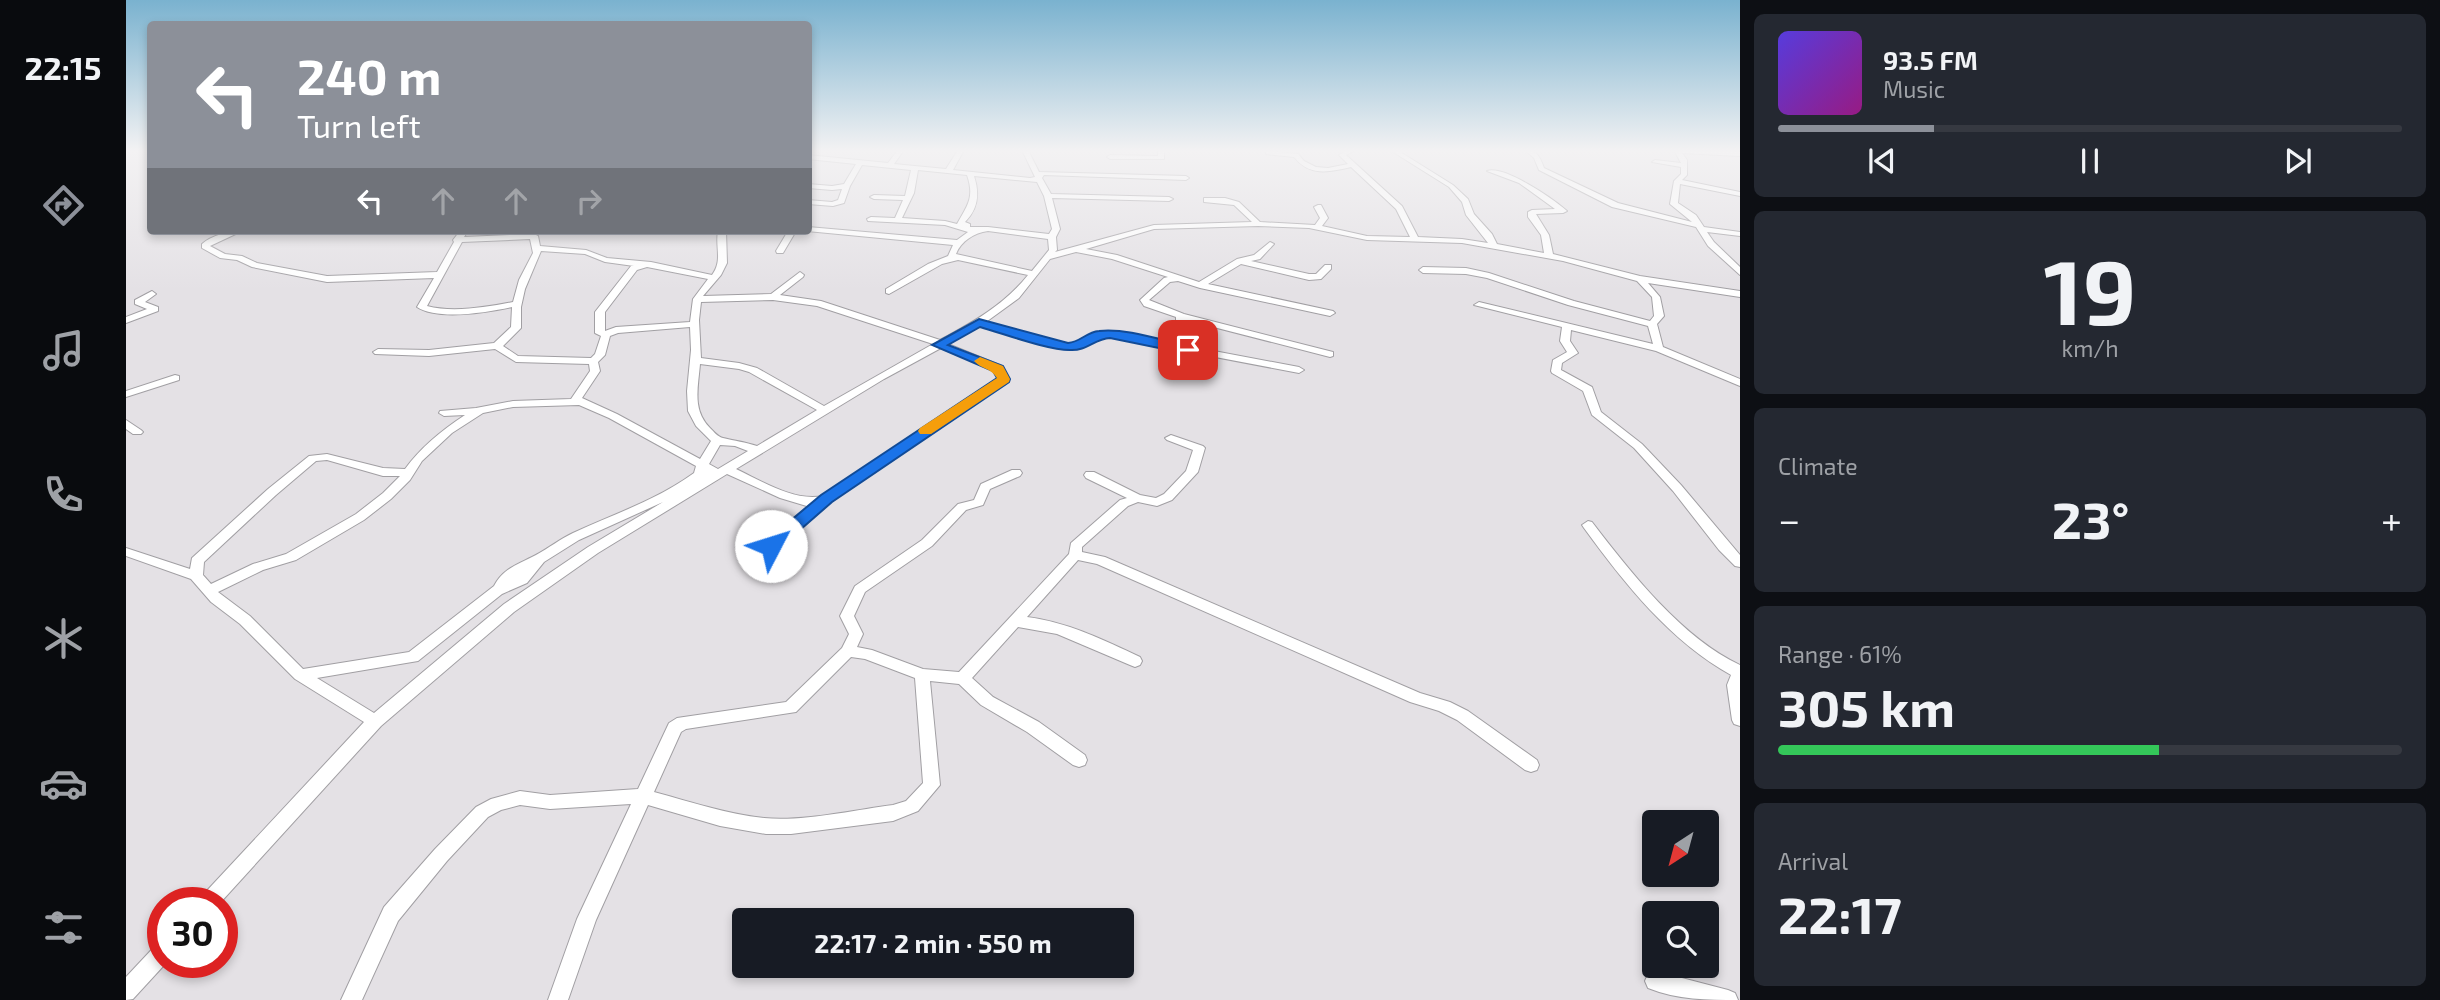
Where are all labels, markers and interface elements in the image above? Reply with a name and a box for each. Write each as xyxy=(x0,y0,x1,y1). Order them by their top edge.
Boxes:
text: 93.5 FM xyxy=(1883,44,1978,75)
text: 240 m xyxy=(297,46,441,105)
text: 22:15 xyxy=(25,48,101,86)
icon: left xyxy=(182,49,273,140)
text: Music xyxy=(1883,75,1945,103)
text: Turn left xyxy=(297,106,421,144)
icon: previous xyxy=(1863,142,1901,180)
icon: pause xyxy=(2071,142,2109,180)
icon: next xyxy=(2279,142,2317,180)
icon: directions xyxy=(39,181,88,230)
icon: left xyxy=(351,182,389,220)
icon: ahead xyxy=(424,182,462,220)
icon: ahead xyxy=(497,182,535,220)
icon: right xyxy=(570,182,608,220)
text: 19 xyxy=(2043,234,2137,343)
pin xyxy=(1158,320,1218,380)
icon: music xyxy=(39,326,88,375)
icon: arrive xyxy=(1169,331,1207,369)
text: km/h xyxy=(2061,334,2119,362)
text: Climate xyxy=(1778,452,1858,480)
icon: phone xyxy=(39,470,88,519)
text: 23° xyxy=(2052,487,2129,549)
text: − xyxy=(1778,496,1800,542)
text: + xyxy=(2381,496,2402,542)
position arrow xyxy=(734,509,808,583)
icon: climate xyxy=(39,614,88,663)
text: Range · 61% xyxy=(1778,640,1902,668)
text: 305 km xyxy=(1778,675,1955,737)
icon: car xyxy=(39,759,88,808)
north arrow xyxy=(1642,810,1718,887)
map controls xyxy=(1642,810,1719,978)
text: Arrival xyxy=(1778,847,1848,875)
text: 22:17 xyxy=(1778,882,1902,944)
speed limit sign: 30 xyxy=(147,887,238,978)
button: search xyxy=(1642,901,1719,978)
icon: filters xyxy=(39,903,88,952)
text: 22:17 · 2 min · 550 m xyxy=(814,927,1052,958)

